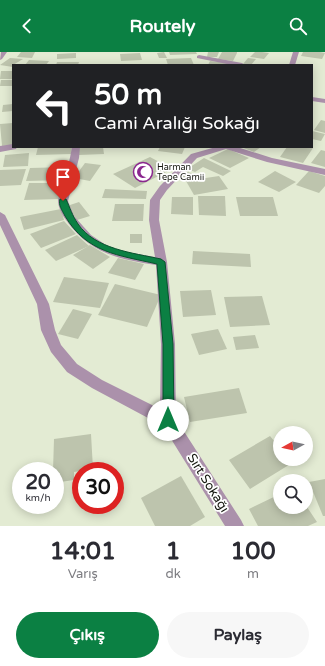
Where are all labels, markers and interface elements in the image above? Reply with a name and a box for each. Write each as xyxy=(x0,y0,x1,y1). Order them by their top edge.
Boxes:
icon: back xyxy=(16,15,38,37)
text: Routely xyxy=(130,15,195,37)
icon: search xyxy=(287,15,309,37)
text: 50 m xyxy=(94,78,162,112)
icon: left xyxy=(28,80,80,132)
text: Cami Aralığı Sokağı xyxy=(94,112,260,134)
pin xyxy=(46,160,80,201)
mosque icon: Harman Tepe Camii xyxy=(132,161,154,183)
place label: Harman Tepe Camii xyxy=(157,162,204,183)
icon: arrive xyxy=(52,166,74,188)
position arrow xyxy=(147,399,189,441)
north arrow xyxy=(273,426,313,466)
map controls xyxy=(273,426,313,514)
street label: Sırt Sokağı xyxy=(184,451,232,515)
speed limit sign: 30 xyxy=(72,462,124,514)
text: 20 xyxy=(25,471,51,495)
button: search xyxy=(273,474,313,514)
text: km/h xyxy=(25,492,51,504)
text: 14:01 xyxy=(49,537,116,566)
text: 1 xyxy=(166,537,181,566)
text: 100 xyxy=(230,537,276,566)
text: Varış xyxy=(68,566,98,582)
text: dk xyxy=(166,566,181,582)
text: m xyxy=(247,566,259,582)
button: Çıkış xyxy=(16,612,159,658)
button: Paylaş xyxy=(167,612,309,658)

